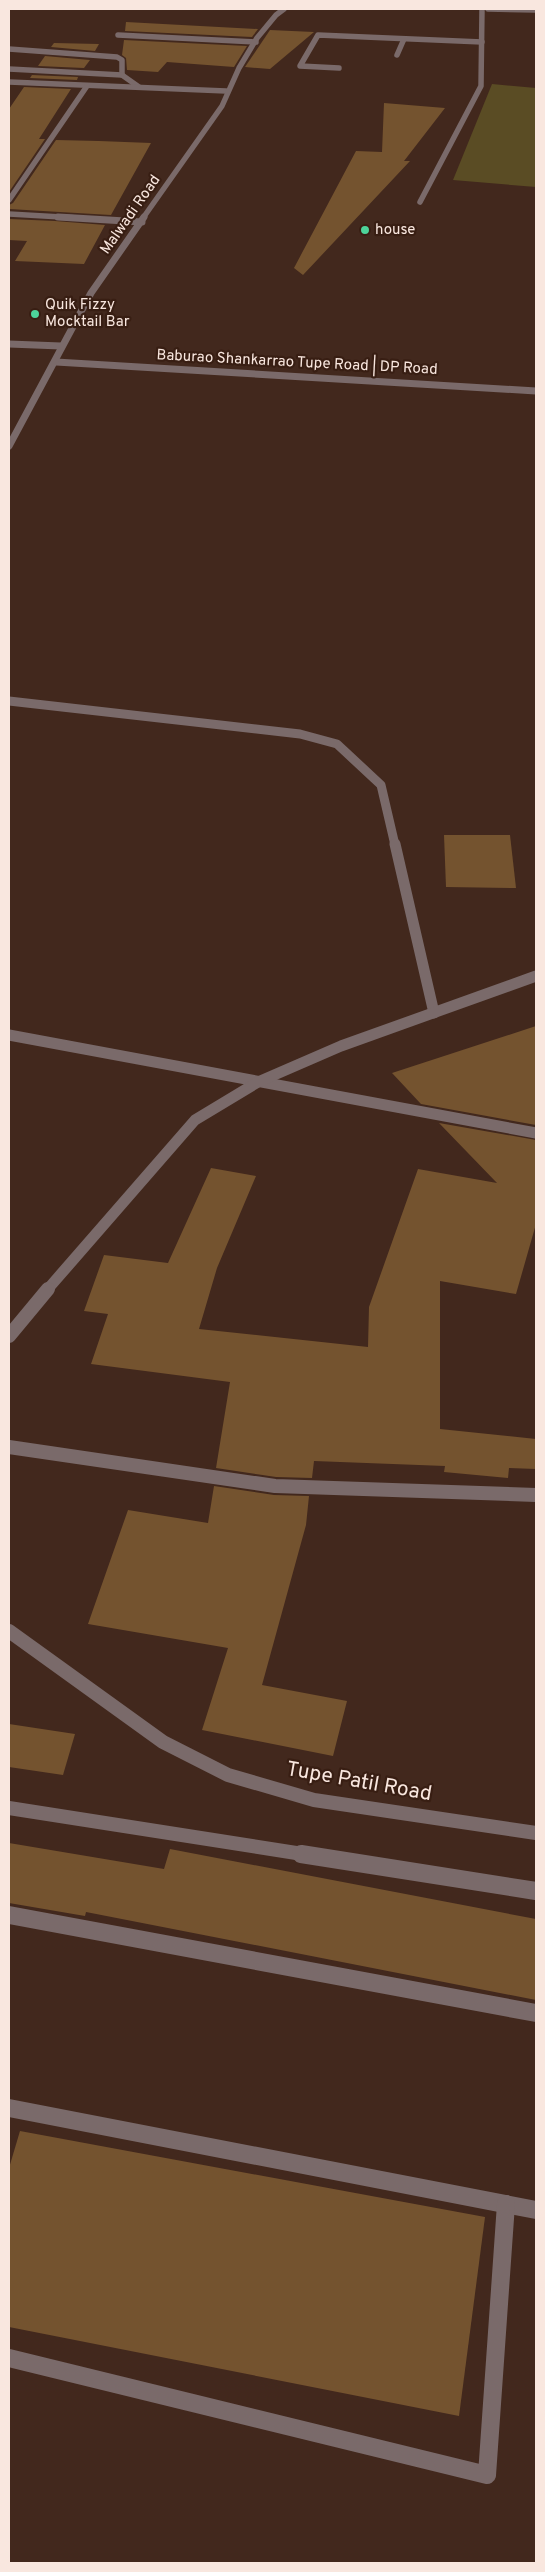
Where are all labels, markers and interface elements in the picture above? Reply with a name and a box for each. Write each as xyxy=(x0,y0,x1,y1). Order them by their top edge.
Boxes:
street label: Malwadi Road xyxy=(97,172,165,258)
place label: house xyxy=(375,221,415,240)
marker: house xyxy=(359,224,371,236)
place label: Quik Fizzy Mocktail Bar xyxy=(45,296,130,332)
marker: Quik Fizzy Mocktail Bar xyxy=(29,308,41,320)
street label: Baburao Shankarrao Tupe Road | DP Road xyxy=(156,343,438,380)
street label: Tupe Patil Road xyxy=(284,1756,434,1808)

